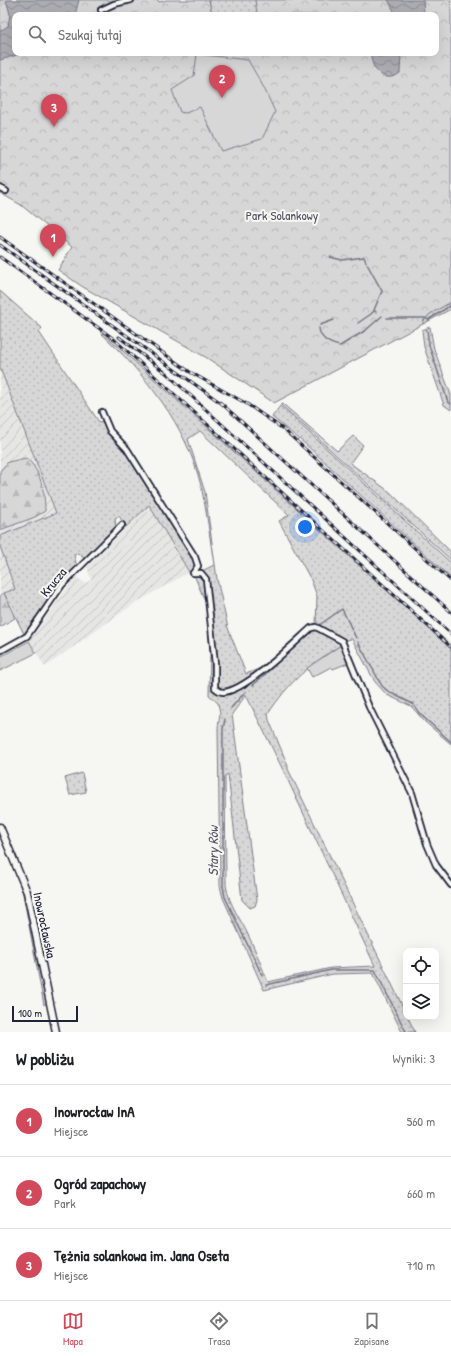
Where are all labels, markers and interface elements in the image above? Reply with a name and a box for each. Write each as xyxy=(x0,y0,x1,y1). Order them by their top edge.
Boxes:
search box xyxy=(12,12,439,56)
icon: search xyxy=(26,23,48,45)
text: Szukaj tutaj xyxy=(58,24,122,45)
pin: 2 xyxy=(209,65,235,98)
pin: 3 xyxy=(41,94,67,127)
park label: Park Solankowy xyxy=(246,206,319,224)
pin: 1 xyxy=(40,224,66,257)
your location xyxy=(295,517,315,537)
street label: Krucza xyxy=(36,564,70,600)
water label: Stary Rów xyxy=(203,825,223,876)
street label: Inowrocławska xyxy=(29,890,61,960)
map controls xyxy=(403,948,439,1020)
button: locate xyxy=(403,948,439,984)
button: layers xyxy=(403,984,439,1020)
scale bar xyxy=(12,1004,78,1023)
text: 100 m xyxy=(18,1006,42,1020)
text: W pobliżu xyxy=(16,1047,74,1070)
text: Wyniki: 3 xyxy=(393,1049,435,1067)
text: Inowrocław InA xyxy=(54,1101,135,1122)
text: 1 xyxy=(27,1112,31,1130)
text: 560 m xyxy=(407,1112,435,1130)
text: Miejsce xyxy=(54,1122,88,1140)
text: Ogród zapachowy xyxy=(54,1173,146,1194)
text: 2 xyxy=(26,1184,32,1202)
text: 660 m xyxy=(407,1184,435,1202)
text: Park xyxy=(54,1194,76,1212)
text: Tężnia solankowa im. Jana Oseta xyxy=(54,1245,229,1266)
text: 3 xyxy=(26,1256,32,1274)
text: 710 m xyxy=(406,1256,435,1274)
text: Miejsce xyxy=(54,1266,88,1284)
tab: Mapa xyxy=(62,1310,84,1348)
tab: Trasa xyxy=(208,1310,230,1348)
tab: Zapisane xyxy=(354,1310,389,1348)

